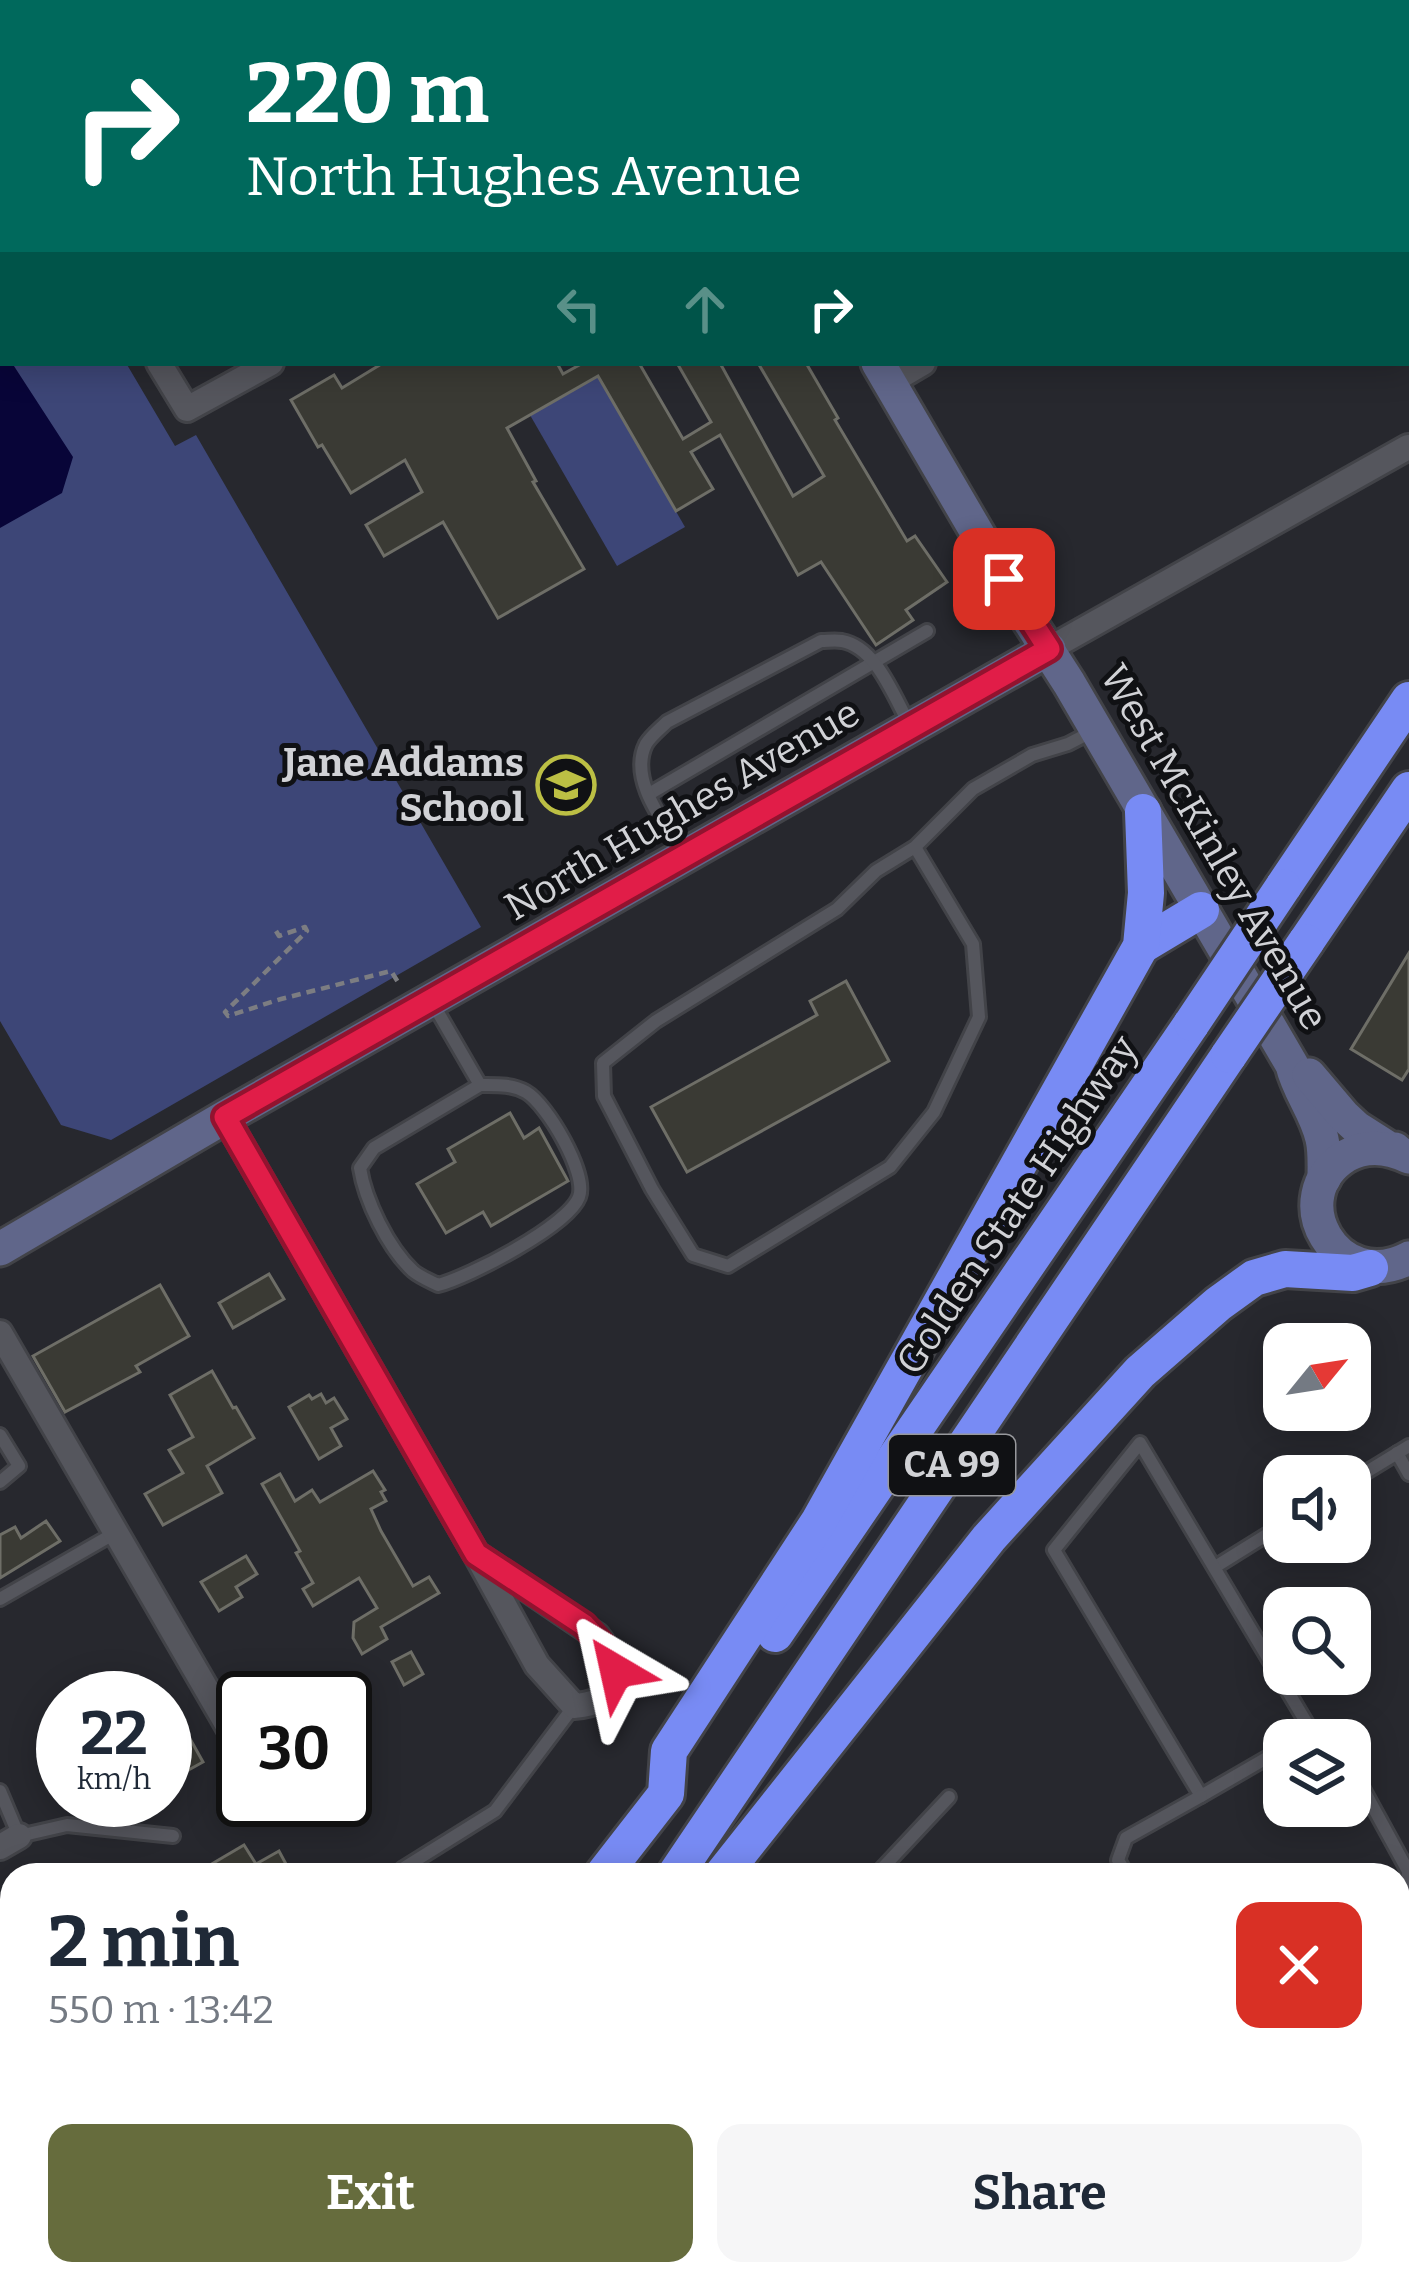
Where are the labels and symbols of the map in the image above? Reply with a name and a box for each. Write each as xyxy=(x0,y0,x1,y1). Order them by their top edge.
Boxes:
pin xyxy=(953,528,1055,630)
street label: West McKinley Avenue xyxy=(1091,656,1337,1038)
street label: North Hughes Avenue xyxy=(497,690,867,930)
place label: Jane Addams School xyxy=(282,740,524,831)
school or university icon: Jane Addams School xyxy=(535,754,597,816)
street label: Golden State Highway xyxy=(887,1027,1148,1383)
north arrow xyxy=(1263,1323,1371,1431)
road number: CA 99 xyxy=(889,1435,1015,1495)
position arrow xyxy=(553,1608,679,1734)
speed limit sign: 30 xyxy=(216,1671,372,1827)

